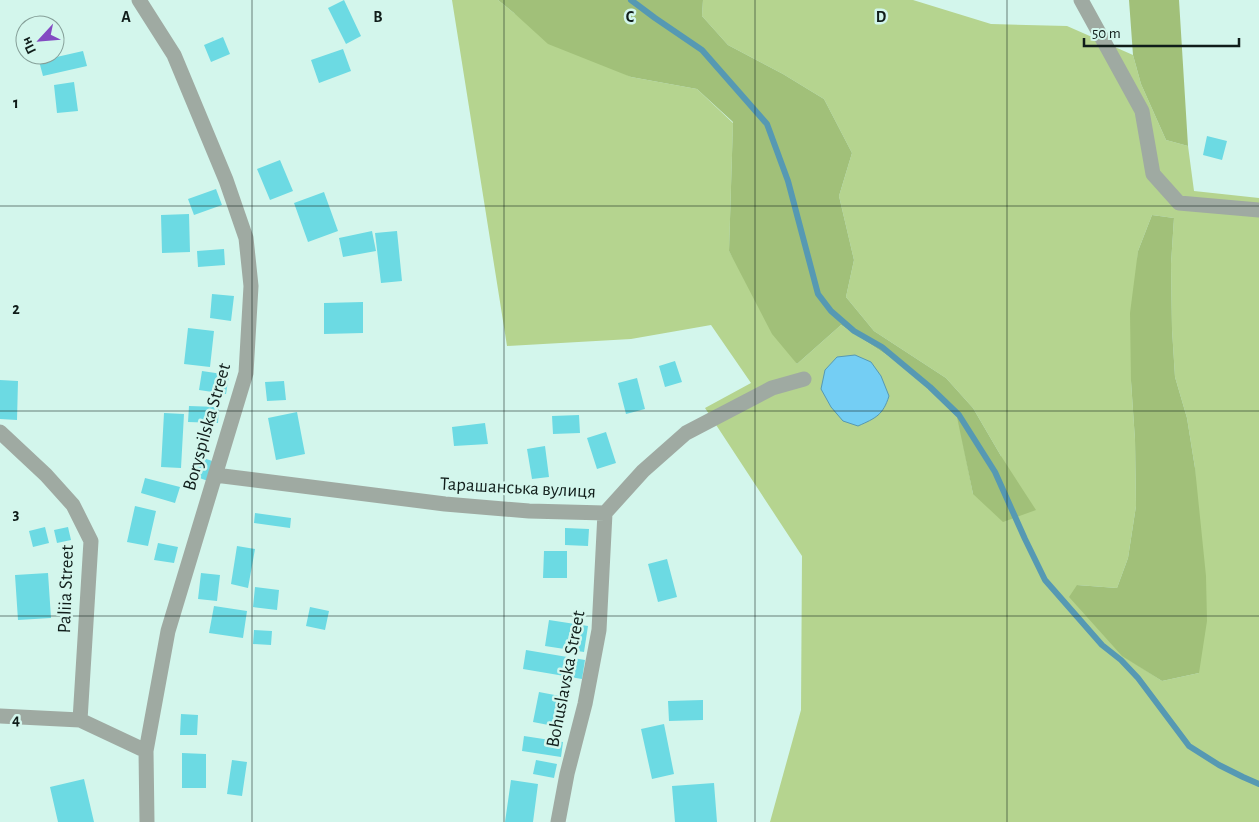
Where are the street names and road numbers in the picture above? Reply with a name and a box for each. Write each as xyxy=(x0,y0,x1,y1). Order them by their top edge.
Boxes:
street label: Boryspilska Street xyxy=(180,361,234,493)
street label: Тарашанська вулиця xyxy=(440,474,596,502)
street label: Paliia Street xyxy=(55,544,77,634)
street label: Bohuslavska Street xyxy=(543,609,589,749)

